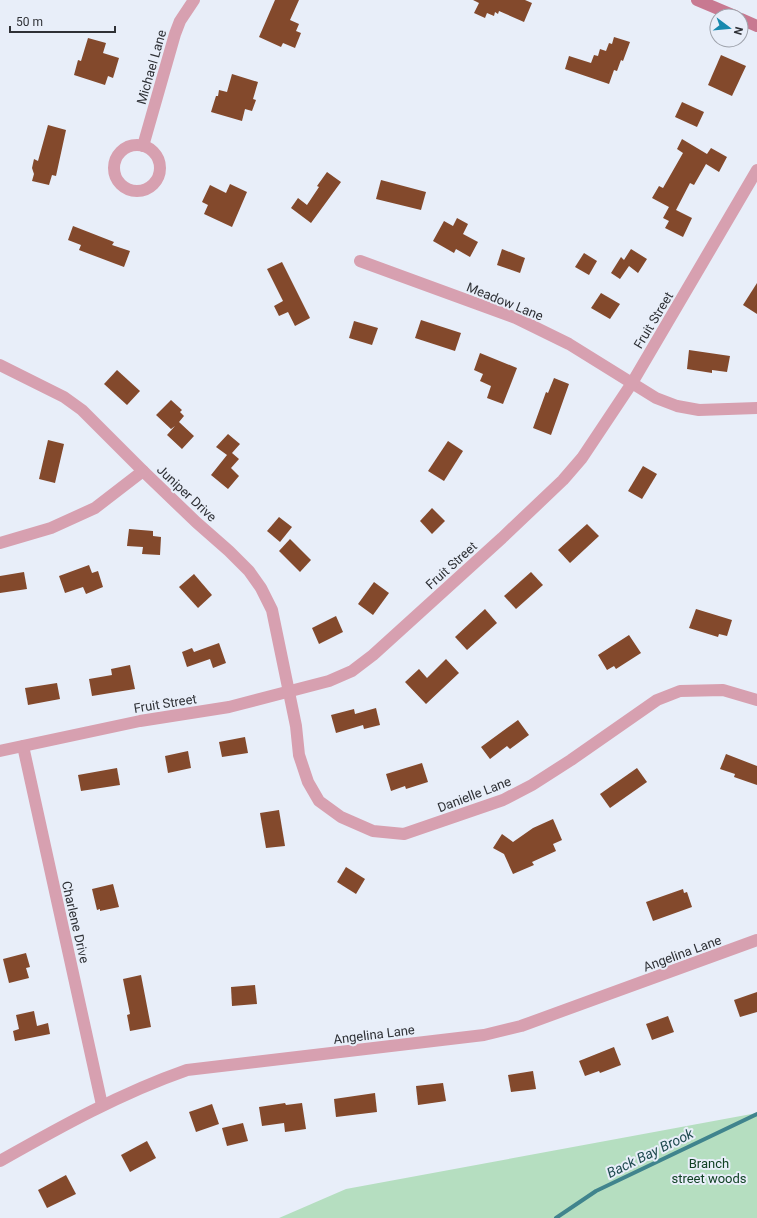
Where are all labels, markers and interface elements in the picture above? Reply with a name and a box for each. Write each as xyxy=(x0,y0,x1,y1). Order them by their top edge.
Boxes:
scale bar xyxy=(10,8,115,34)
north arrow xyxy=(709,8,749,48)
text: 50 m xyxy=(16,15,43,29)
text: N xyxy=(731,25,745,36)
street label: Michael Lane xyxy=(134,28,169,106)
street label: Meadow Lane xyxy=(464,279,545,324)
street label: Fruit Street xyxy=(631,289,676,351)
street label: Juniper Drive xyxy=(154,462,220,525)
street label: Fruit Street xyxy=(423,539,480,592)
street label: Fruit Street xyxy=(133,691,198,716)
street label: Danielle Lane xyxy=(435,774,513,815)
street label: Charlene Drive xyxy=(59,880,92,965)
street label: Angelina Lane xyxy=(641,932,723,975)
street label: Angelina Lane xyxy=(333,1022,416,1047)
water label: Back Bay Brook xyxy=(604,1125,697,1181)
park label: Branch street woods xyxy=(671,1156,747,1186)

